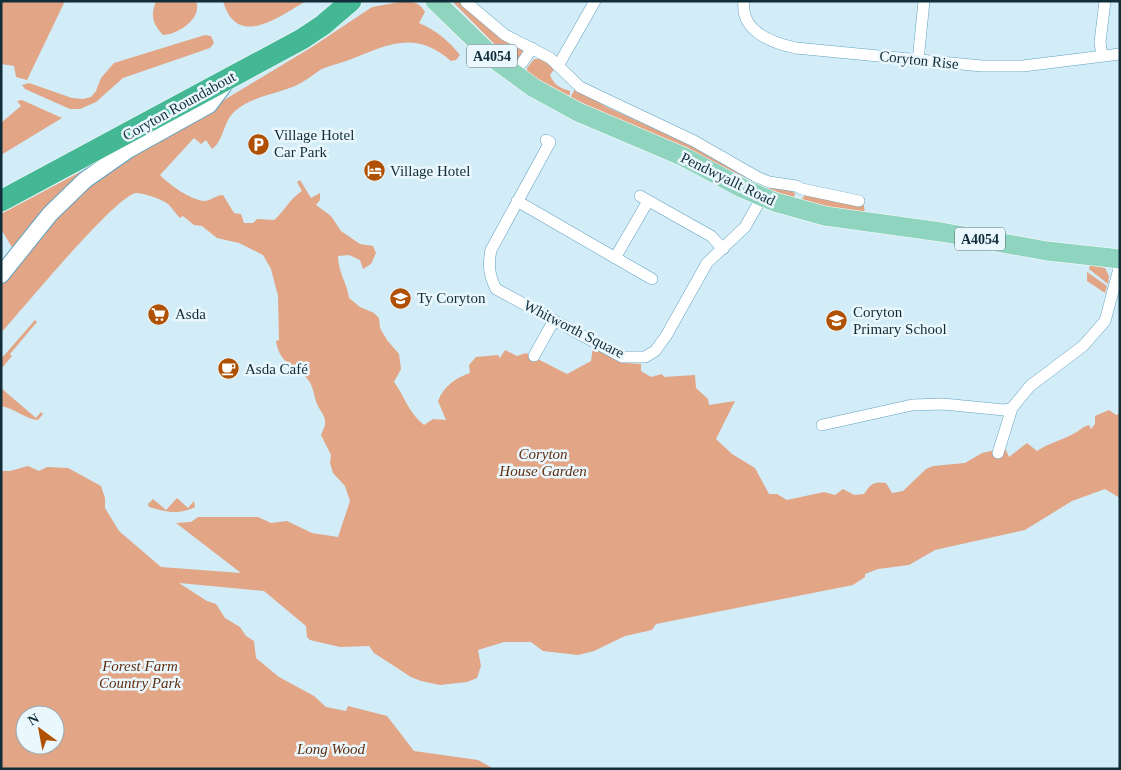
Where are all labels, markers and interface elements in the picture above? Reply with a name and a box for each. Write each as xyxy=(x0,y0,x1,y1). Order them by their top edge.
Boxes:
road number: A4054 xyxy=(467,44,517,68)
street label: Coryton Rise xyxy=(879,48,960,72)
street label: Coryton Roundabout xyxy=(120,68,239,144)
place label: Village Hotel Car Park xyxy=(274,127,354,160)
parking icon: Village Hotel Car Park xyxy=(246,132,270,156)
street label: Pendwyallt Road xyxy=(678,149,778,209)
hotel icon: Village Hotel xyxy=(362,159,386,183)
place label: Village Hotel xyxy=(390,163,470,179)
road number: A4054 xyxy=(955,228,1005,250)
school or university icon: Ty Coryton xyxy=(389,286,413,310)
place label: Ty Coryton xyxy=(417,290,486,306)
street label: Whitworth Square xyxy=(521,297,627,361)
supermarket icon: Asda xyxy=(147,302,171,326)
place label: Coryton Primary School xyxy=(853,304,947,337)
place label: Asda xyxy=(175,306,206,322)
school or university icon: Coryton Primary School xyxy=(825,309,849,333)
cafe icon: Asda Café xyxy=(217,357,241,381)
place label: Asda Café xyxy=(245,361,308,377)
park label: Coryton House Garden xyxy=(498,446,587,479)
park label: Forest Farm Country Park xyxy=(99,658,181,691)
north arrow xyxy=(15,705,65,755)
text: N xyxy=(25,710,42,728)
park label: Long Wood xyxy=(296,741,366,757)

